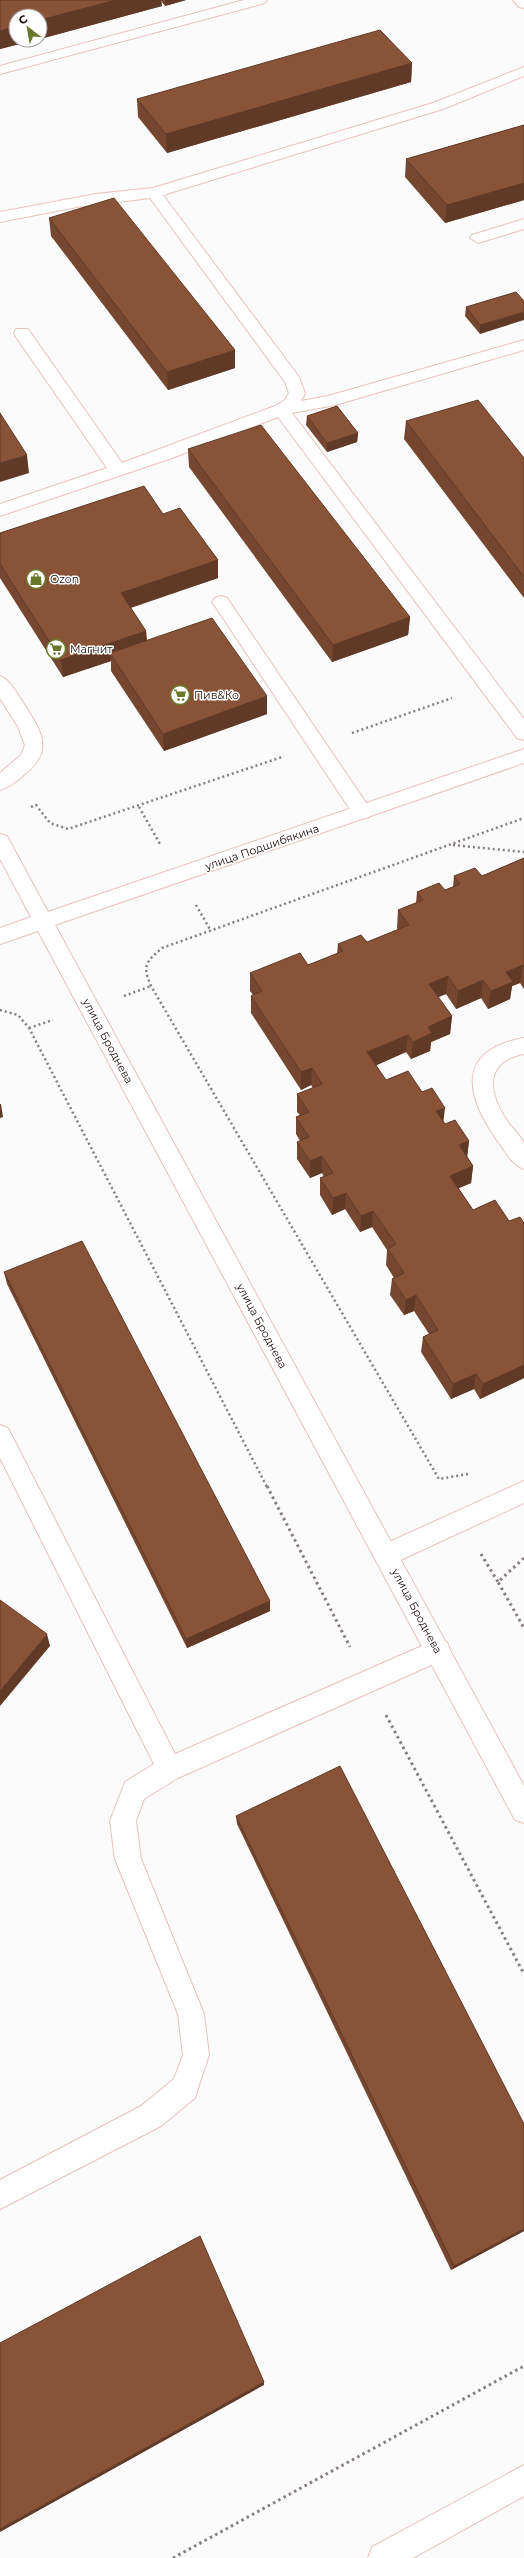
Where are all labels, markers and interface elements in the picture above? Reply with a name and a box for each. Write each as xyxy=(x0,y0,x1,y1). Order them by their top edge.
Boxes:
north arrow xyxy=(8,8,48,48)
text: С xyxy=(16,11,30,27)
shop icon: Ozon xyxy=(25,568,47,590)
place label: Ozon xyxy=(50,572,79,586)
supermarket icon: Магнит xyxy=(45,638,67,660)
place label: Магнит xyxy=(70,642,113,656)
supermarket icon: Пив&Ко xyxy=(169,684,191,706)
place label: Пив&Ко xyxy=(194,688,239,702)
street label: улица Подшибякина xyxy=(202,821,321,873)
street label: улица Броднева xyxy=(79,995,136,1086)
street label: улица Броднева xyxy=(233,1280,290,1371)
street label: улица Броднева xyxy=(388,1565,445,1656)

